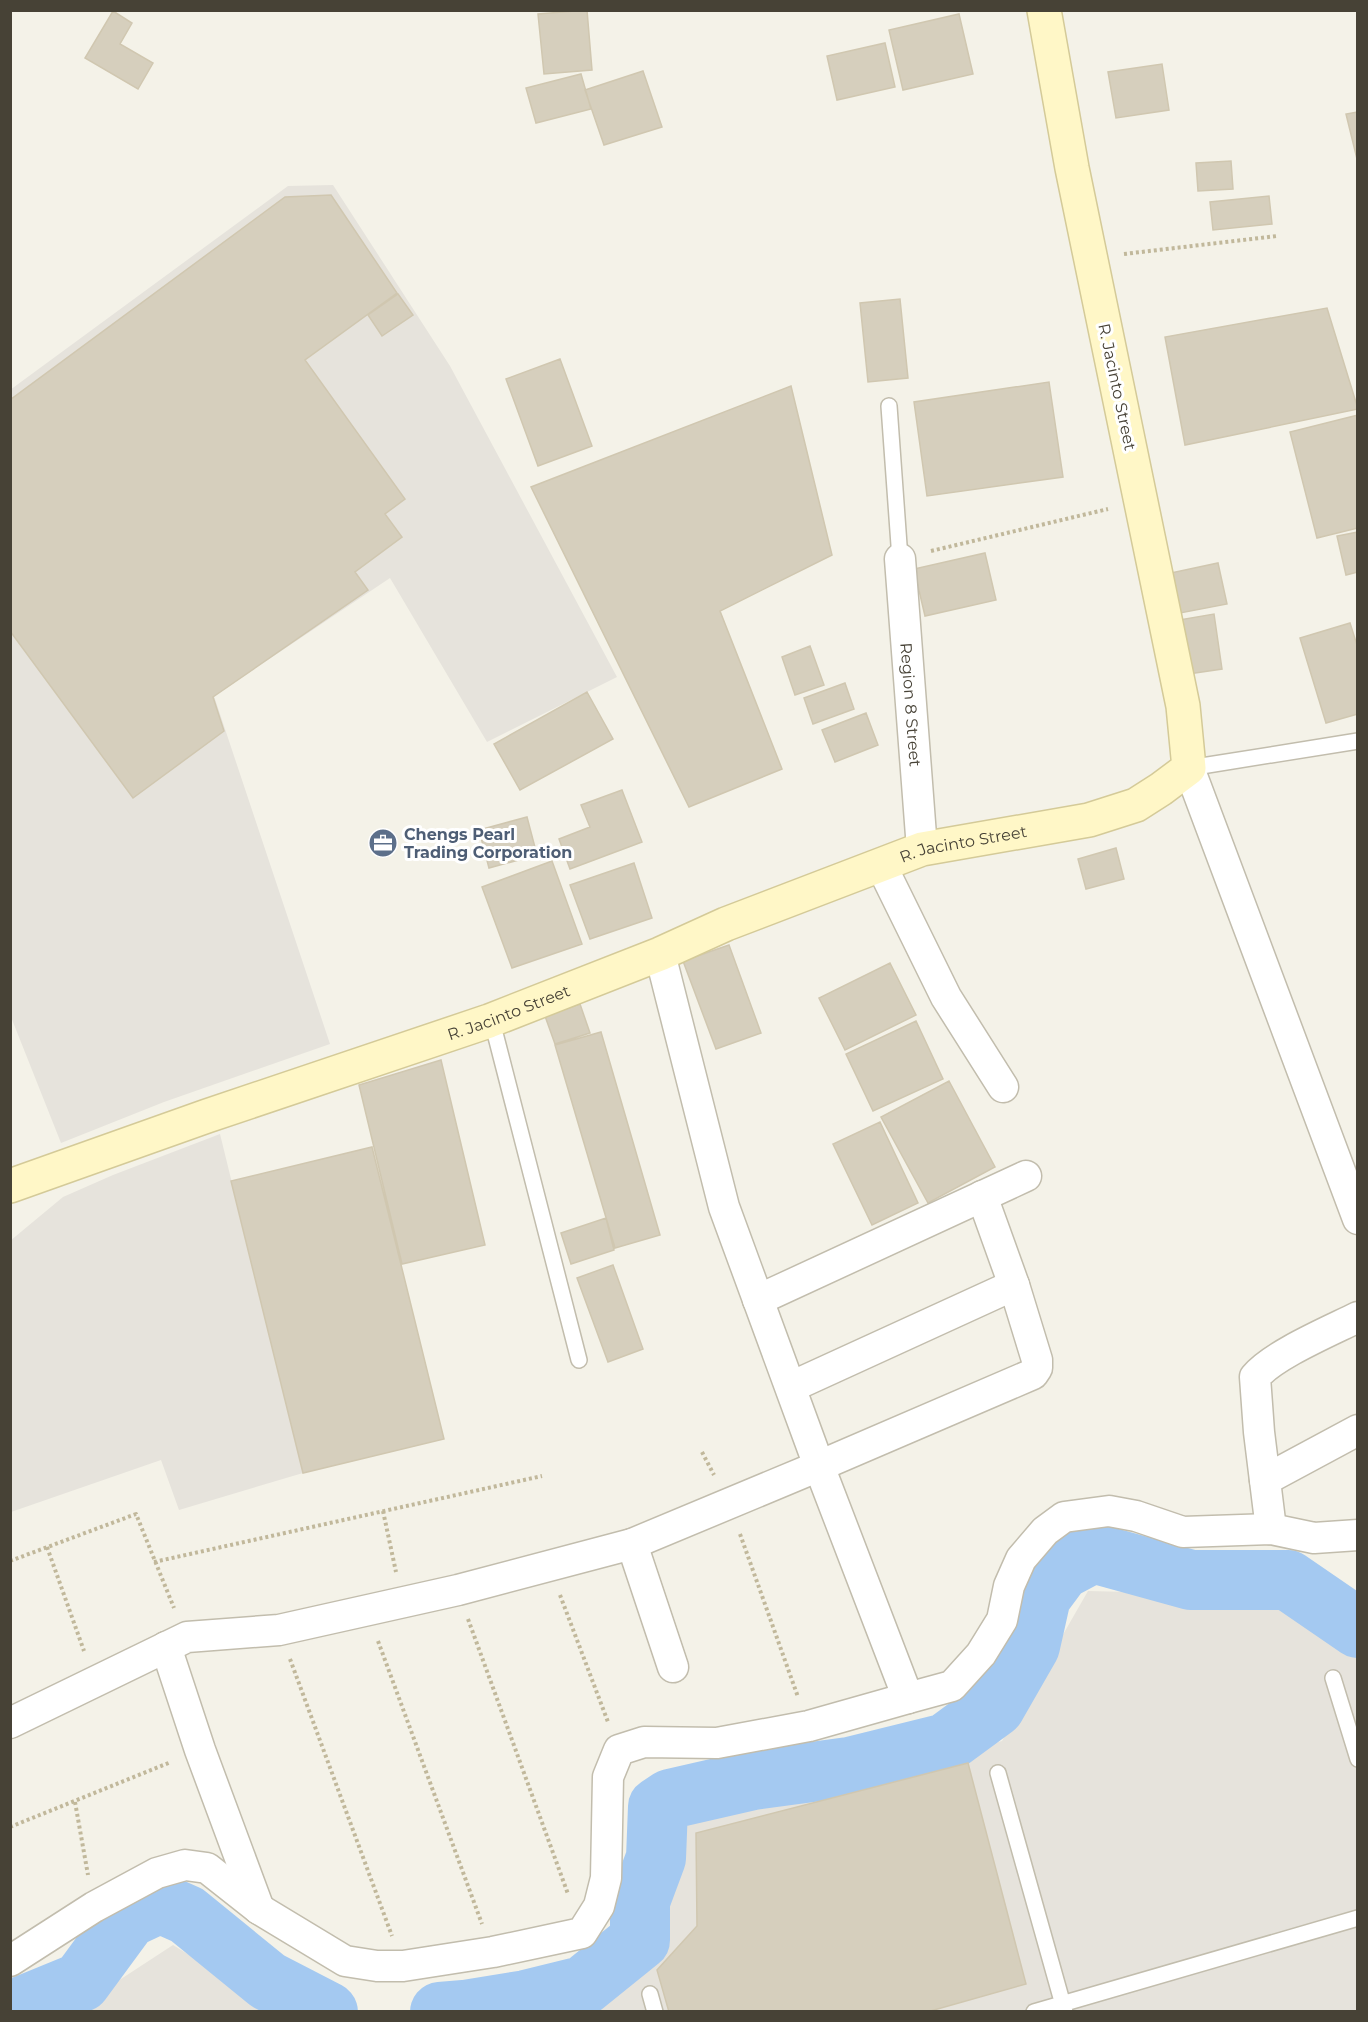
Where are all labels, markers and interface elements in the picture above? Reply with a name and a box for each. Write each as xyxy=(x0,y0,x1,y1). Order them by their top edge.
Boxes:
street label: R. Jacinto Street xyxy=(1094,322,1140,453)
street label: Region 8 Street xyxy=(897,642,925,768)
street label: R. Jacinto Street xyxy=(897,821,1029,866)
place label: Chengs Pearl Trading Corporation xyxy=(404,825,572,862)
office icon: Chengs Pearl Trading Corporation xyxy=(367,827,399,859)
street label: R. Jacinto Street xyxy=(445,981,573,1044)

